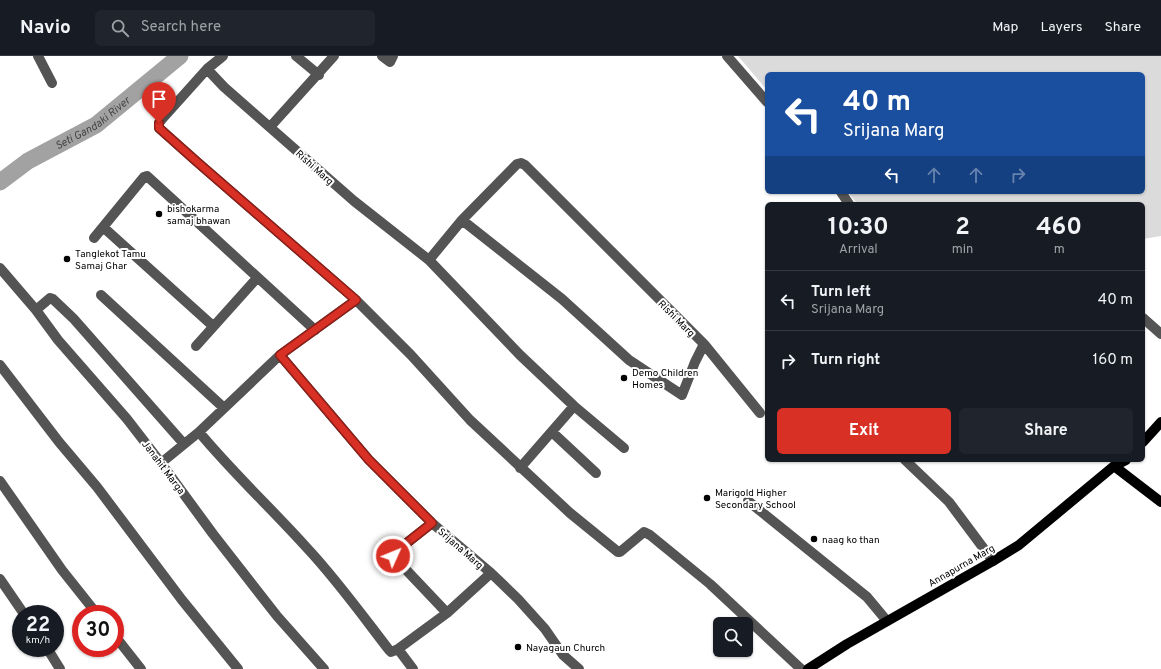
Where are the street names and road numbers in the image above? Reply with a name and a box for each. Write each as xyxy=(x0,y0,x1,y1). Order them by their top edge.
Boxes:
street label: Rishi Marg xyxy=(292,148,336,189)
street label: Rishi Marg xyxy=(655,298,697,340)
street label: Janahit Marga xyxy=(138,439,187,497)
street label: Srijana Marg xyxy=(435,526,486,573)
street label: Annapurna Marg xyxy=(926,542,997,591)

